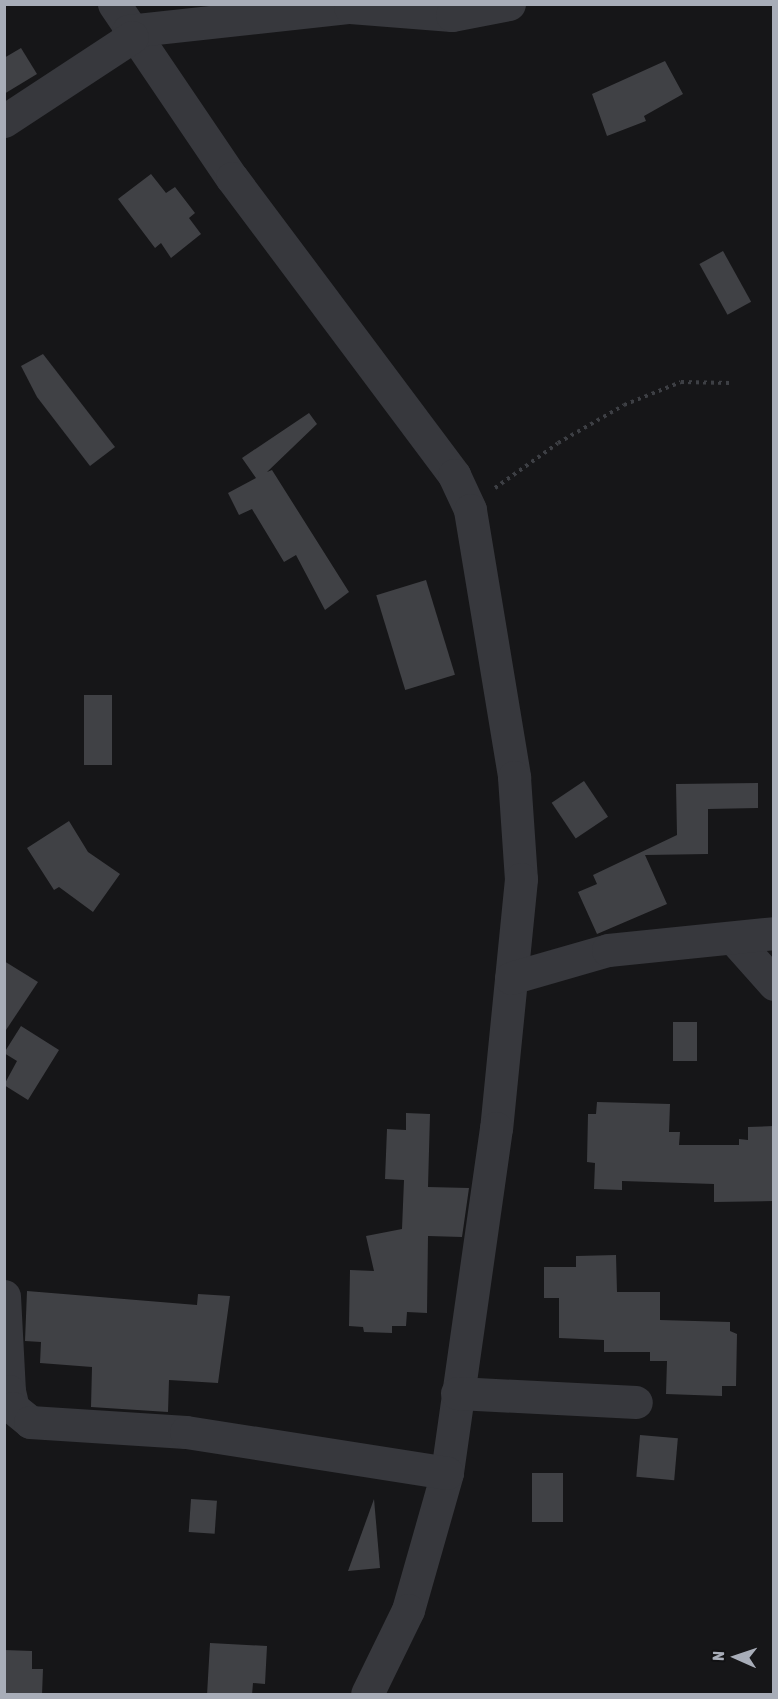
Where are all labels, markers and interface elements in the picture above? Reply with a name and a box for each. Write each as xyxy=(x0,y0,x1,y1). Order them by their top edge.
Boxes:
north arrow xyxy=(706,1627,766,1687)
text: N xyxy=(709,1651,727,1661)

